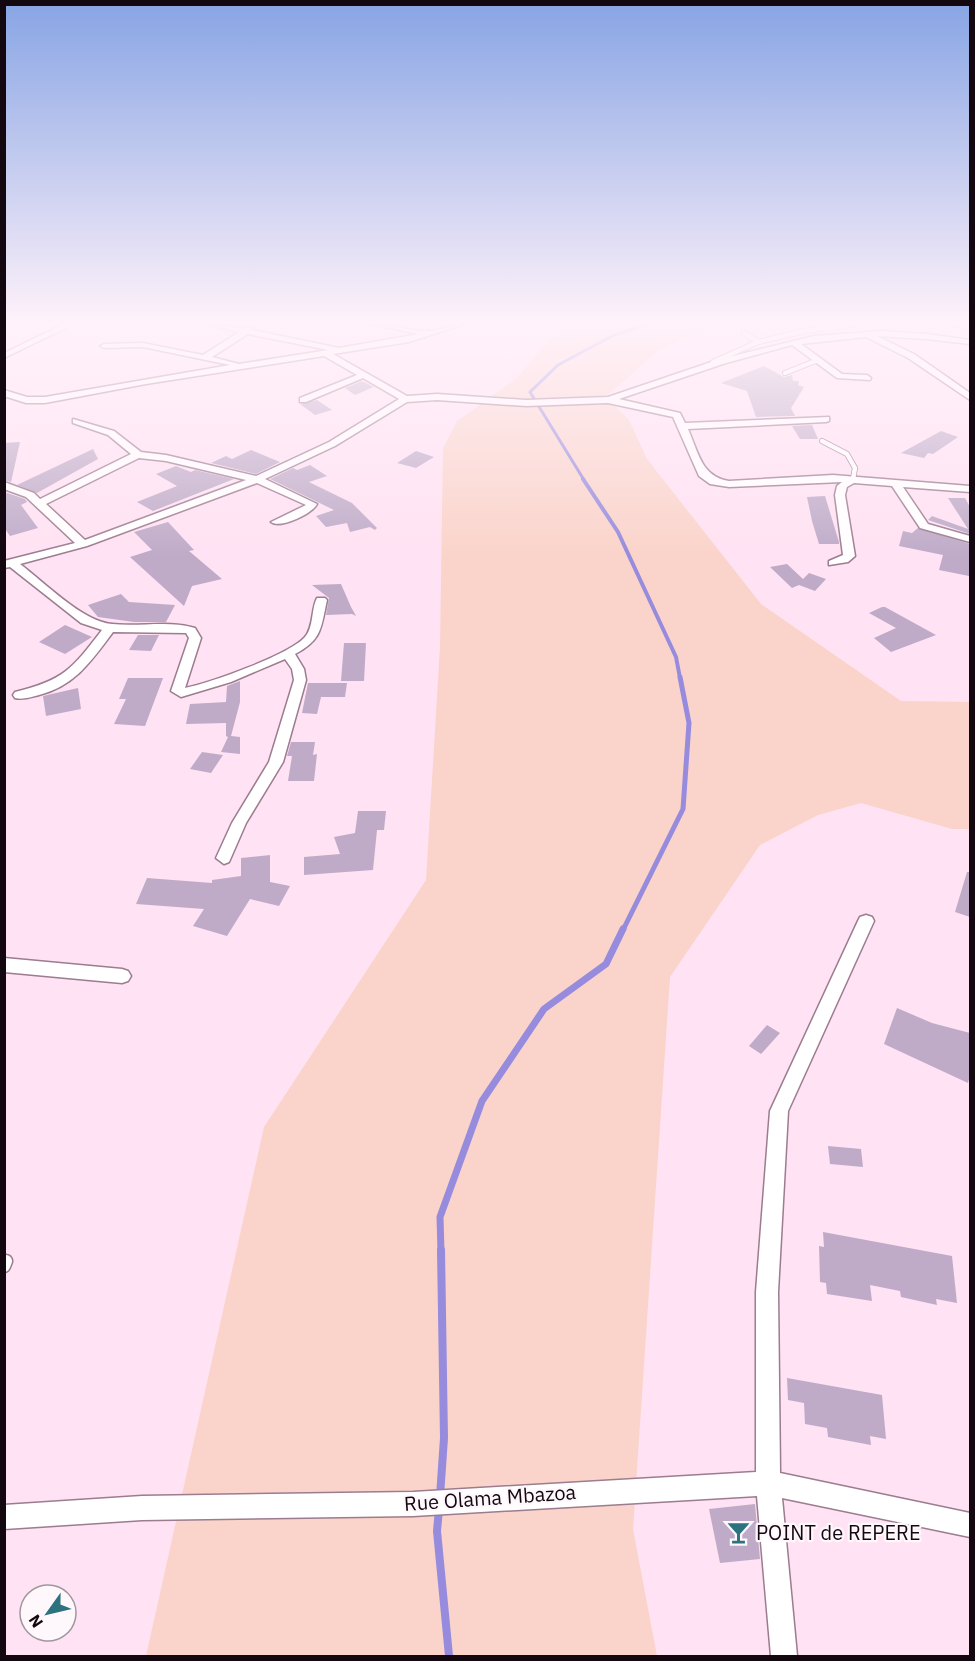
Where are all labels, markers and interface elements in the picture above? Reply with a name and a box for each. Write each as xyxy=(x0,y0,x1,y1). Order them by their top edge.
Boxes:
street label: Rue Olama Mbazoa xyxy=(403,1478,577,1517)
place label: POINT de REPERE xyxy=(756,1519,921,1546)
bar icon: POINT de REPERE xyxy=(725,1520,751,1546)
north arrow xyxy=(18,1583,78,1643)
text: N xyxy=(24,1611,47,1632)

